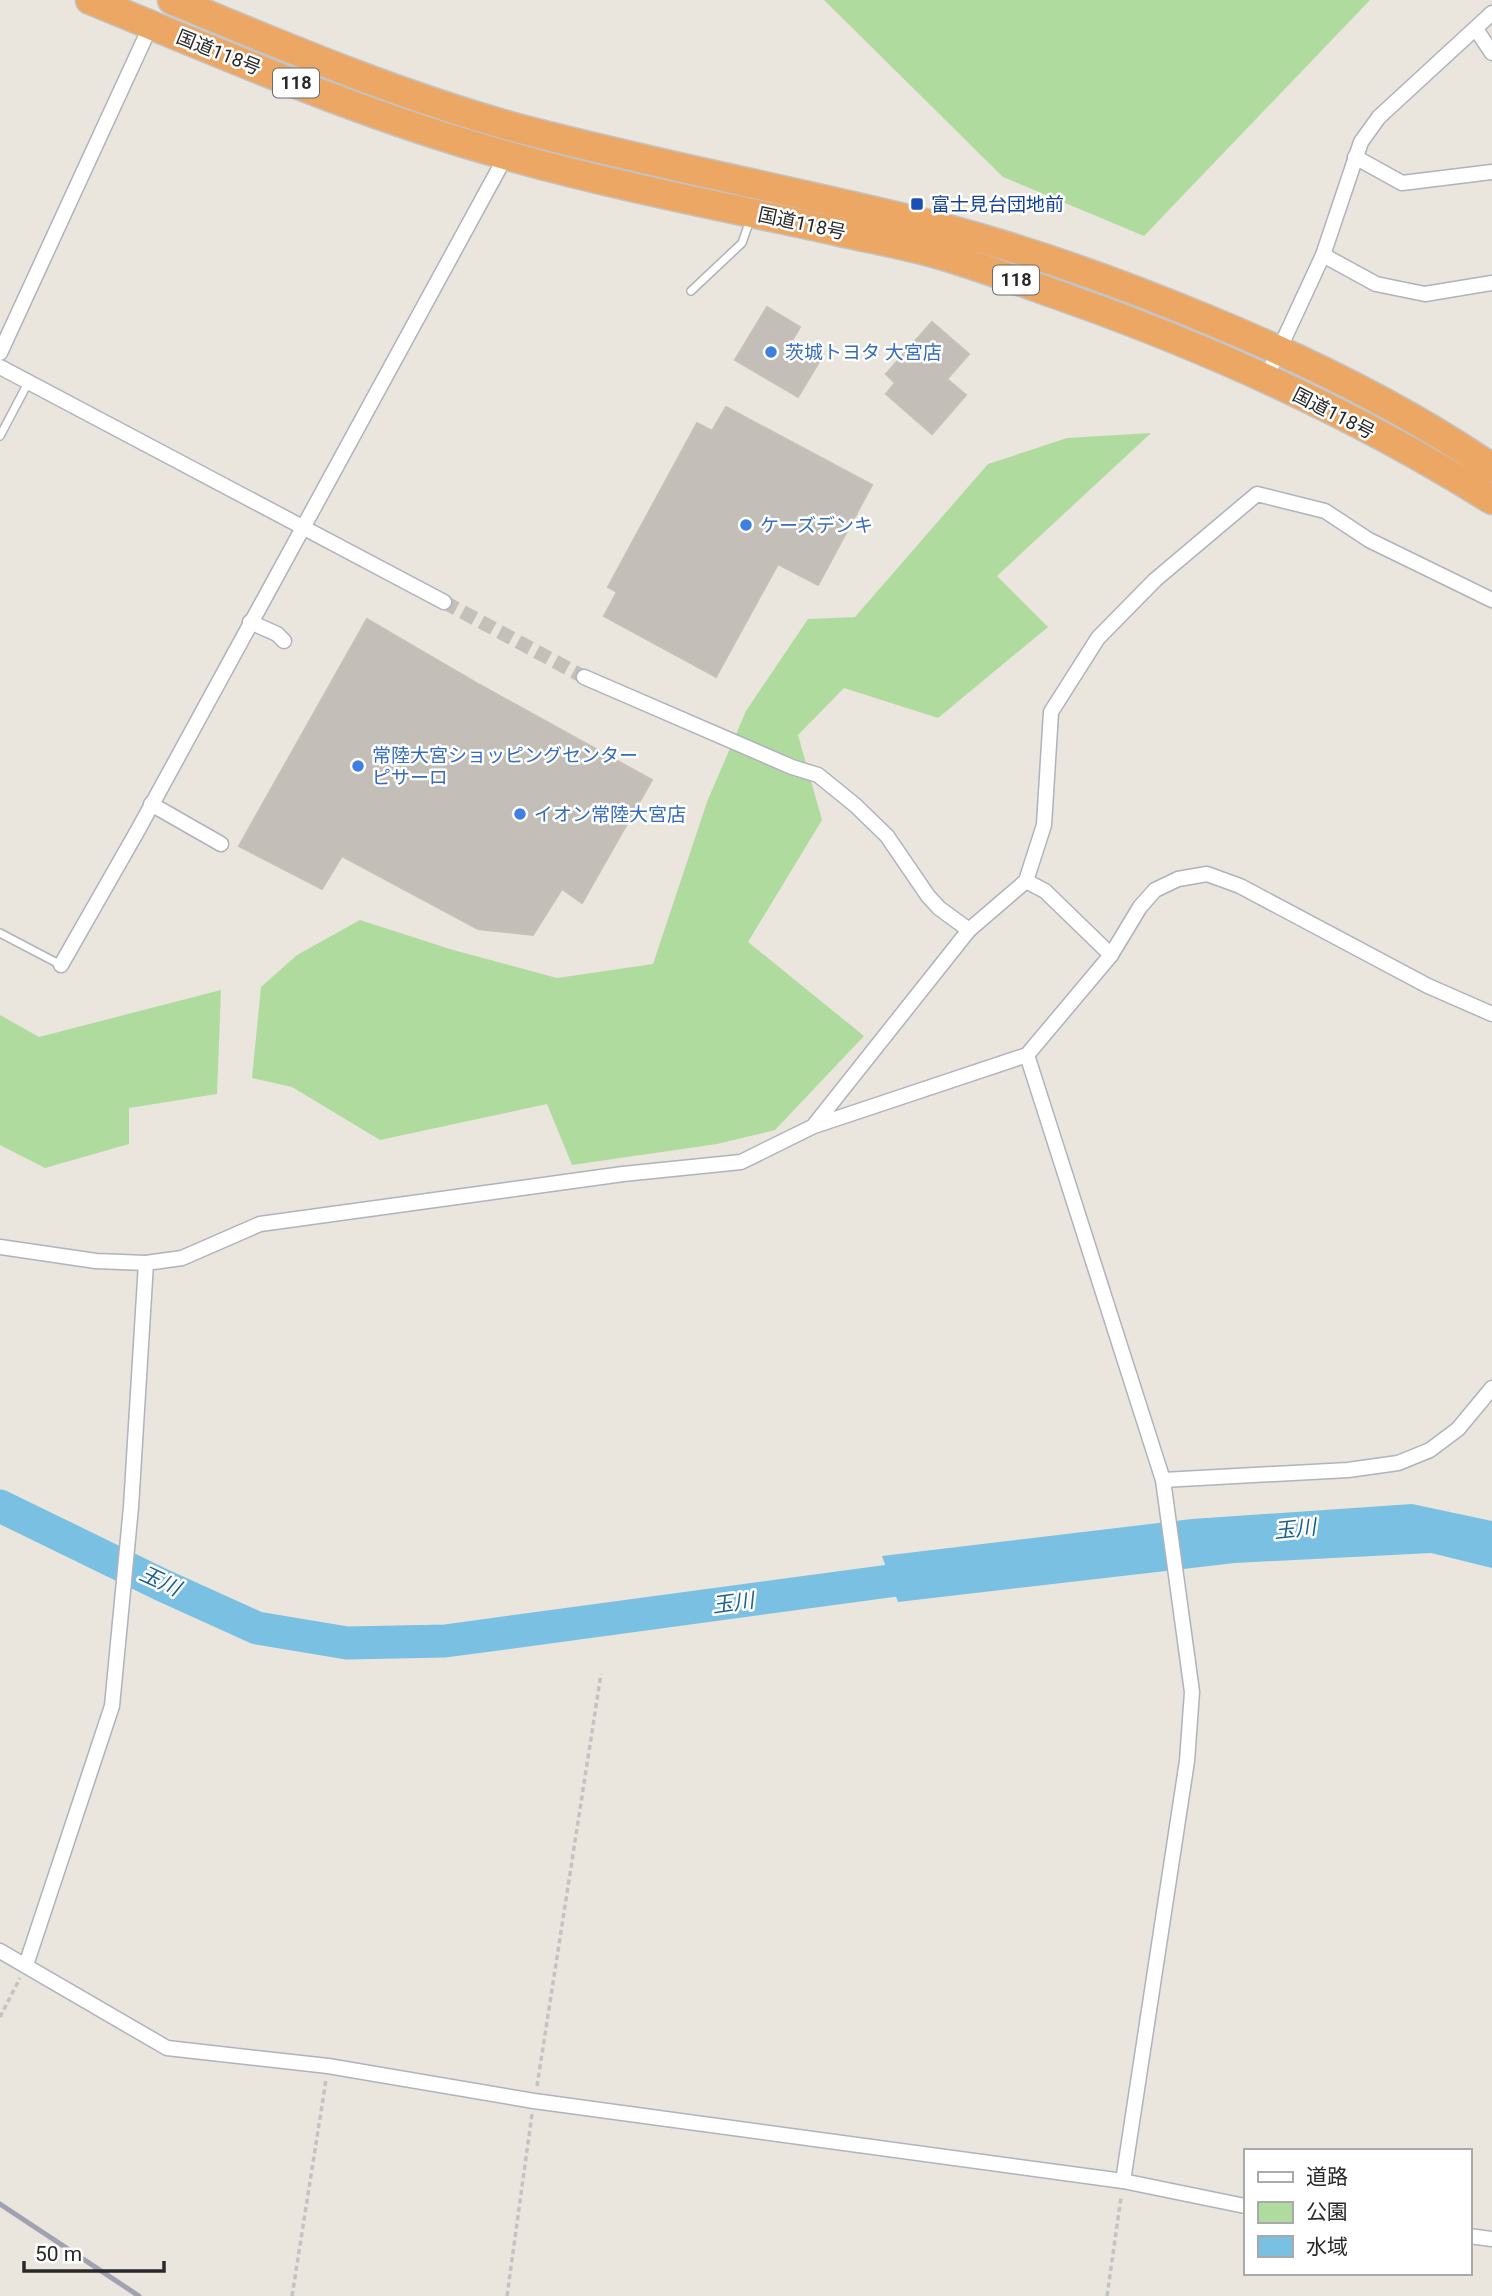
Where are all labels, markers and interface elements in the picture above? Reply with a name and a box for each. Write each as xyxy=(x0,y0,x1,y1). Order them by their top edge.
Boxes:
street label: 国道118号 xyxy=(173,25,264,80)
road number: 118 xyxy=(273,68,319,98)
place label: 富士見台団地前 xyxy=(931,193,1064,216)
marker: 富士見台団地前 xyxy=(909,196,925,212)
street label: 国道118号 xyxy=(756,203,848,244)
road number: 118 xyxy=(993,266,1039,294)
place label: 茨城トヨタ 大宮店 xyxy=(785,341,942,364)
marker: 茨城トヨタ 大宮店 xyxy=(763,344,779,360)
street label: 国道118号 xyxy=(1289,383,1379,444)
place label: ケーズデンキ xyxy=(760,514,873,537)
marker: ケーズデンキ xyxy=(738,517,754,533)
place label: 常陸大宮ショッピングセンター ピサーロ xyxy=(372,744,638,789)
marker: 常陸大宮ショッピングセンター ピサーロ xyxy=(350,758,366,774)
place label: イオン常陸大宮店 xyxy=(534,803,686,826)
marker: イオン常陸大宮店 xyxy=(512,806,528,822)
water label: 玉川 xyxy=(1273,1515,1319,1543)
water label: 玉川 xyxy=(136,1561,186,1602)
water label: 玉川 xyxy=(711,1588,757,1618)
legend xyxy=(1244,2149,1471,2275)
text: 道路 xyxy=(1306,2165,1348,2189)
text: 公園 xyxy=(1306,2200,1348,2224)
scale bar xyxy=(24,2230,164,2274)
text: 水域 xyxy=(1306,2235,1348,2259)
text: 50 m xyxy=(35,2242,82,2266)

